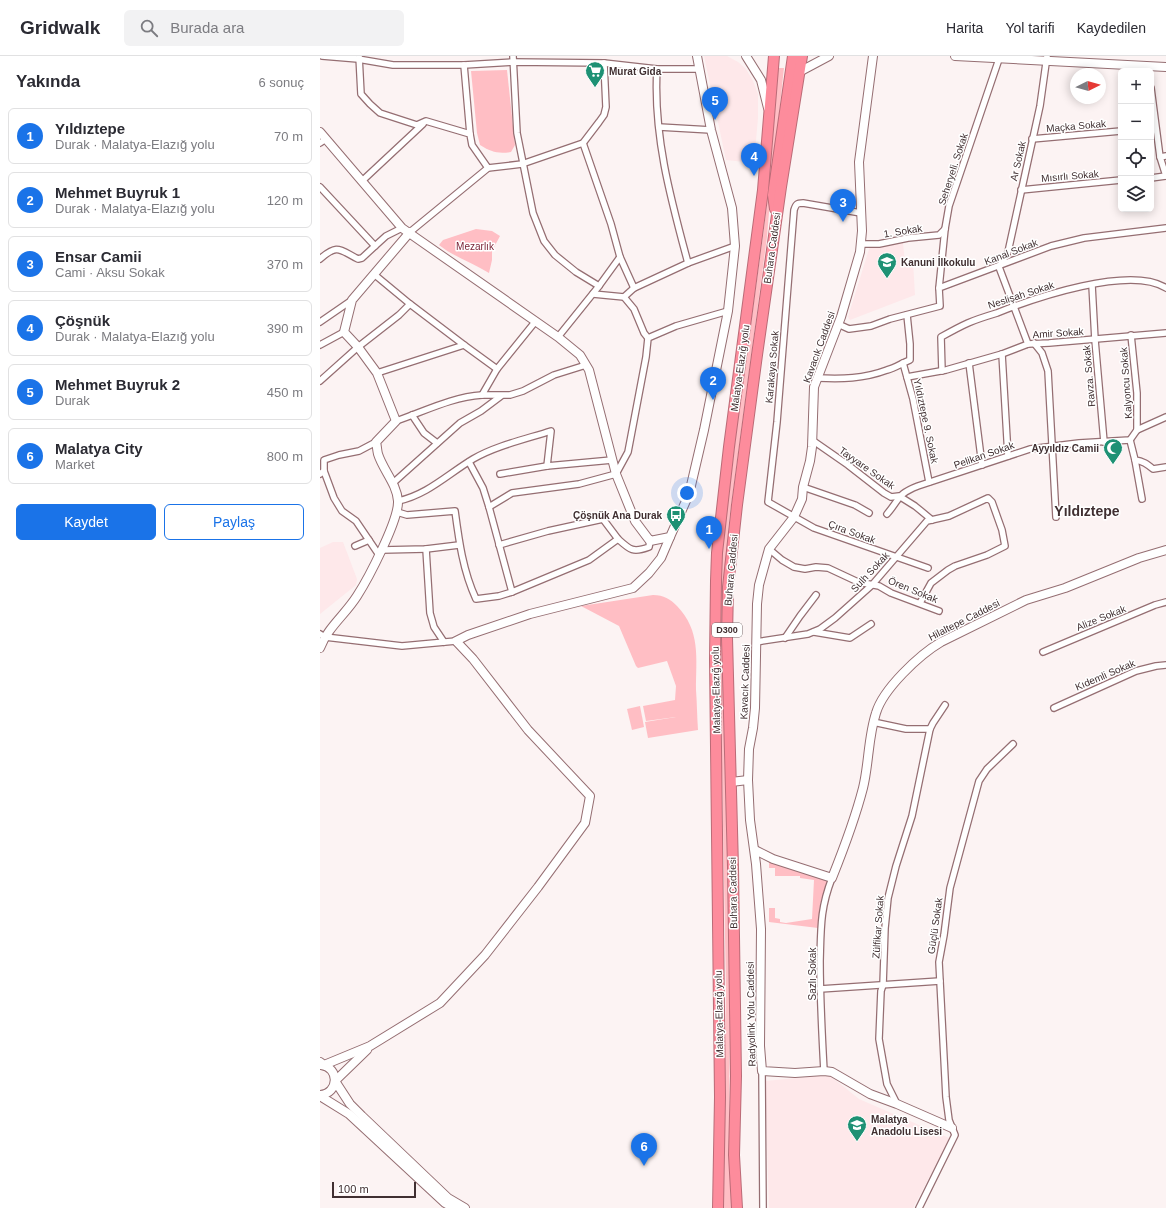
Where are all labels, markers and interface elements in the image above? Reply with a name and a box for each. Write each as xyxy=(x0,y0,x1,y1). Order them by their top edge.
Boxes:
search box xyxy=(124,10,404,46)
text: Gridwalk xyxy=(20,17,100,38)
icon: search xyxy=(138,17,160,39)
text: Burada ara xyxy=(170,19,244,36)
text: Harita xyxy=(946,20,983,36)
text: Yol tarifi xyxy=(1005,20,1055,36)
text: Kaydedilen xyxy=(1077,20,1146,36)
supermarket icon: Murat Gida xyxy=(584,60,606,88)
place label: Murat Gida xyxy=(609,66,662,77)
north arrow xyxy=(1070,68,1106,104)
map controls xyxy=(1118,68,1154,212)
button: + xyxy=(1118,68,1154,104)
text: Yakında xyxy=(16,72,80,91)
text: 6 sonuç xyxy=(258,75,304,90)
pin: 5 xyxy=(702,87,728,120)
button: − xyxy=(1118,104,1154,140)
street label: Maçka Sokak xyxy=(1046,118,1107,134)
text: Yıldıztepe xyxy=(55,120,125,137)
text: 1 xyxy=(26,129,34,144)
text: 70 m xyxy=(274,129,303,144)
street label: Seheryeli. Sokak xyxy=(936,131,970,206)
text: Durak · Malatya-Elazığ yolu xyxy=(55,137,215,152)
street label: Ar Sokak xyxy=(1008,139,1028,182)
button: locate xyxy=(1118,140,1154,176)
pin: 4 xyxy=(741,143,767,176)
street label: Mısırlı Sokak xyxy=(1041,168,1100,184)
button: layers xyxy=(1118,176,1154,212)
text: Mehmet Buyruk 1 xyxy=(55,184,180,201)
pin: 3 xyxy=(830,189,856,222)
text: 2 xyxy=(26,193,34,208)
text: 120 m xyxy=(267,193,303,208)
text: Durak · Malatya-Elazığ yolu xyxy=(55,201,215,216)
street label: Buhara Caddesi xyxy=(762,212,782,284)
street label: 1. Sokak xyxy=(883,222,924,239)
street label: Kanal Sokak xyxy=(983,236,1040,267)
park label: Mezarlık xyxy=(456,241,495,252)
text: Ensar Camii xyxy=(55,248,142,265)
school or university icon: Kanuni İlkokulu xyxy=(876,251,898,279)
place label: Kanuni İlkokulu xyxy=(901,256,975,268)
text: 3 xyxy=(26,257,34,272)
text: 370 m xyxy=(267,257,303,272)
text: Cami · Aksu Sokak xyxy=(55,265,165,280)
street label: Neslişah Sokak xyxy=(987,279,1056,311)
street label: Kavacık Caddesi xyxy=(801,310,837,384)
text: Çöşnük xyxy=(55,312,110,329)
text: 4 xyxy=(26,321,34,336)
text: 390 m xyxy=(267,321,303,336)
street label: Malatya-Elazığ yolu xyxy=(728,324,752,412)
street label: Amir Sokak xyxy=(1032,326,1085,340)
text: Durak · Malatya-Elazığ yolu xyxy=(55,329,215,344)
street label: Karakaya Sokak xyxy=(763,329,781,404)
street label: Ravza. Sokak xyxy=(1081,344,1097,407)
street label: Kalyoncu Sokak xyxy=(1118,346,1134,419)
pin: 2 xyxy=(700,367,726,400)
text: Mehmet Buyruk 2 xyxy=(55,376,180,393)
street label: Yıldıztepe 9. Sokak xyxy=(912,378,941,465)
text: 5 xyxy=(26,385,34,400)
text: 450 m xyxy=(267,385,303,400)
text: Durak xyxy=(55,393,90,408)
mosque icon: Ayyıldız Camii xyxy=(1102,437,1124,465)
street label: Pelikan Sokak xyxy=(952,439,1017,471)
text: Malatya City xyxy=(55,440,143,457)
place label: Ayyıldız Camii xyxy=(1032,443,1099,454)
street label: Tayyare Sokak xyxy=(837,445,898,492)
text: 6 xyxy=(26,449,34,464)
text: 800 m xyxy=(267,449,303,464)
text: Market xyxy=(55,457,95,472)
your location xyxy=(677,483,697,503)
district label: Yıldıztepe xyxy=(1054,503,1120,519)
button: Kaydet xyxy=(16,504,156,540)
button: Paylaş xyxy=(164,504,304,540)
bus stop icon: Çöşnük Ana Durak xyxy=(665,504,687,532)
place label: Çöşnük Ana Durak xyxy=(573,510,662,521)
pin: 1 xyxy=(696,516,722,549)
street label: Çıra Sokak xyxy=(827,518,878,546)
street label: Buhara Caddesi xyxy=(722,534,740,606)
street label: Sulh Sokak xyxy=(849,549,892,594)
street label: Ören Sokak xyxy=(886,575,940,605)
street label: Hilaltepe Caddesi xyxy=(927,597,1001,643)
street label: Alize Sokak xyxy=(1075,603,1128,633)
road number: D300 xyxy=(712,623,742,637)
street label: Kavacık Caddesi xyxy=(738,644,752,720)
street label: Malatya-Elazığ yolu xyxy=(710,646,722,734)
street label: Kıdemli Sokak xyxy=(1073,657,1137,693)
street label: Buhara Caddesi xyxy=(727,857,739,929)
street label: Zülfikar Sokak xyxy=(870,894,886,959)
street label: Güçlü Sokak xyxy=(926,896,945,955)
street label: Sazlı Sokak xyxy=(807,947,818,1000)
street label: Radyolink Yolu Caddesi xyxy=(745,961,757,1067)
street label: Malatya-Elazığ yolu xyxy=(713,970,725,1058)
school or university icon: Malatya Anadolu Lisesi xyxy=(846,1114,868,1142)
place label: Malatya Anadolu Lisesi xyxy=(871,1114,942,1137)
pin: 6 xyxy=(631,1133,657,1166)
scale bar xyxy=(332,1180,416,1199)
text: 100 m xyxy=(338,1183,369,1195)

